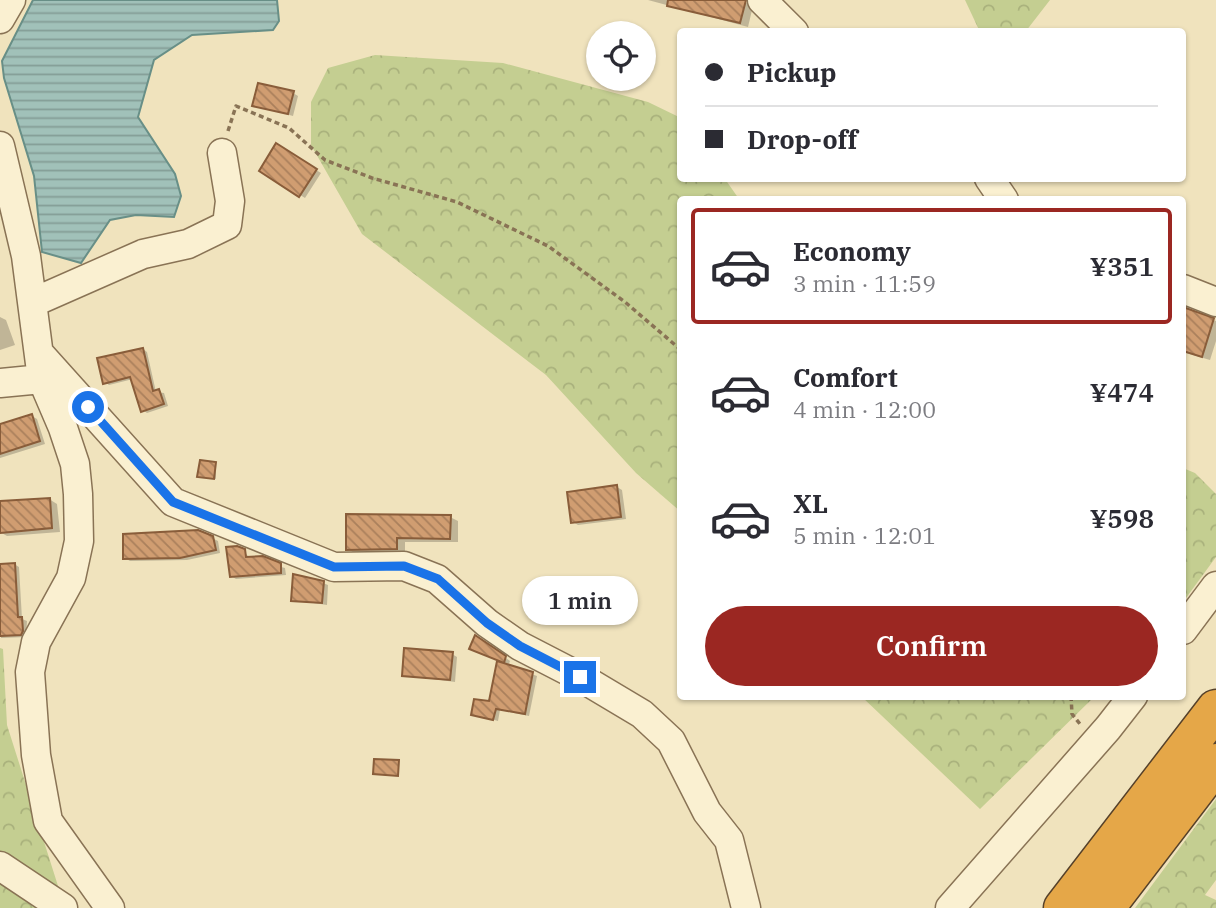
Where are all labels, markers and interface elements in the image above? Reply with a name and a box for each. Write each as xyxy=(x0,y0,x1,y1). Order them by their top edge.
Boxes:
map controls xyxy=(586,21,656,91)
button: locate xyxy=(586,21,656,91)
text: Pickup xyxy=(747,55,837,89)
text: Drop-off xyxy=(747,122,858,156)
text: Economy xyxy=(793,234,911,268)
icon: car xyxy=(709,235,772,298)
text: ¥351 xyxy=(1090,249,1154,283)
text: 3 min · 11:59 xyxy=(793,268,936,298)
text: Comfort xyxy=(793,360,898,394)
icon: car xyxy=(709,361,772,424)
text: ¥474 xyxy=(1090,375,1154,409)
route start xyxy=(72,391,104,423)
text: 4 min · 12:00 xyxy=(793,394,936,424)
text: XL xyxy=(793,486,828,520)
icon: car xyxy=(709,487,772,550)
text: ¥598 xyxy=(1090,501,1154,535)
text: 5 min · 12:01 xyxy=(793,520,936,550)
callout: 1 min xyxy=(522,576,638,624)
text: 1 min xyxy=(548,585,612,615)
button: Confirm xyxy=(705,606,1158,686)
route end xyxy=(564,661,596,693)

